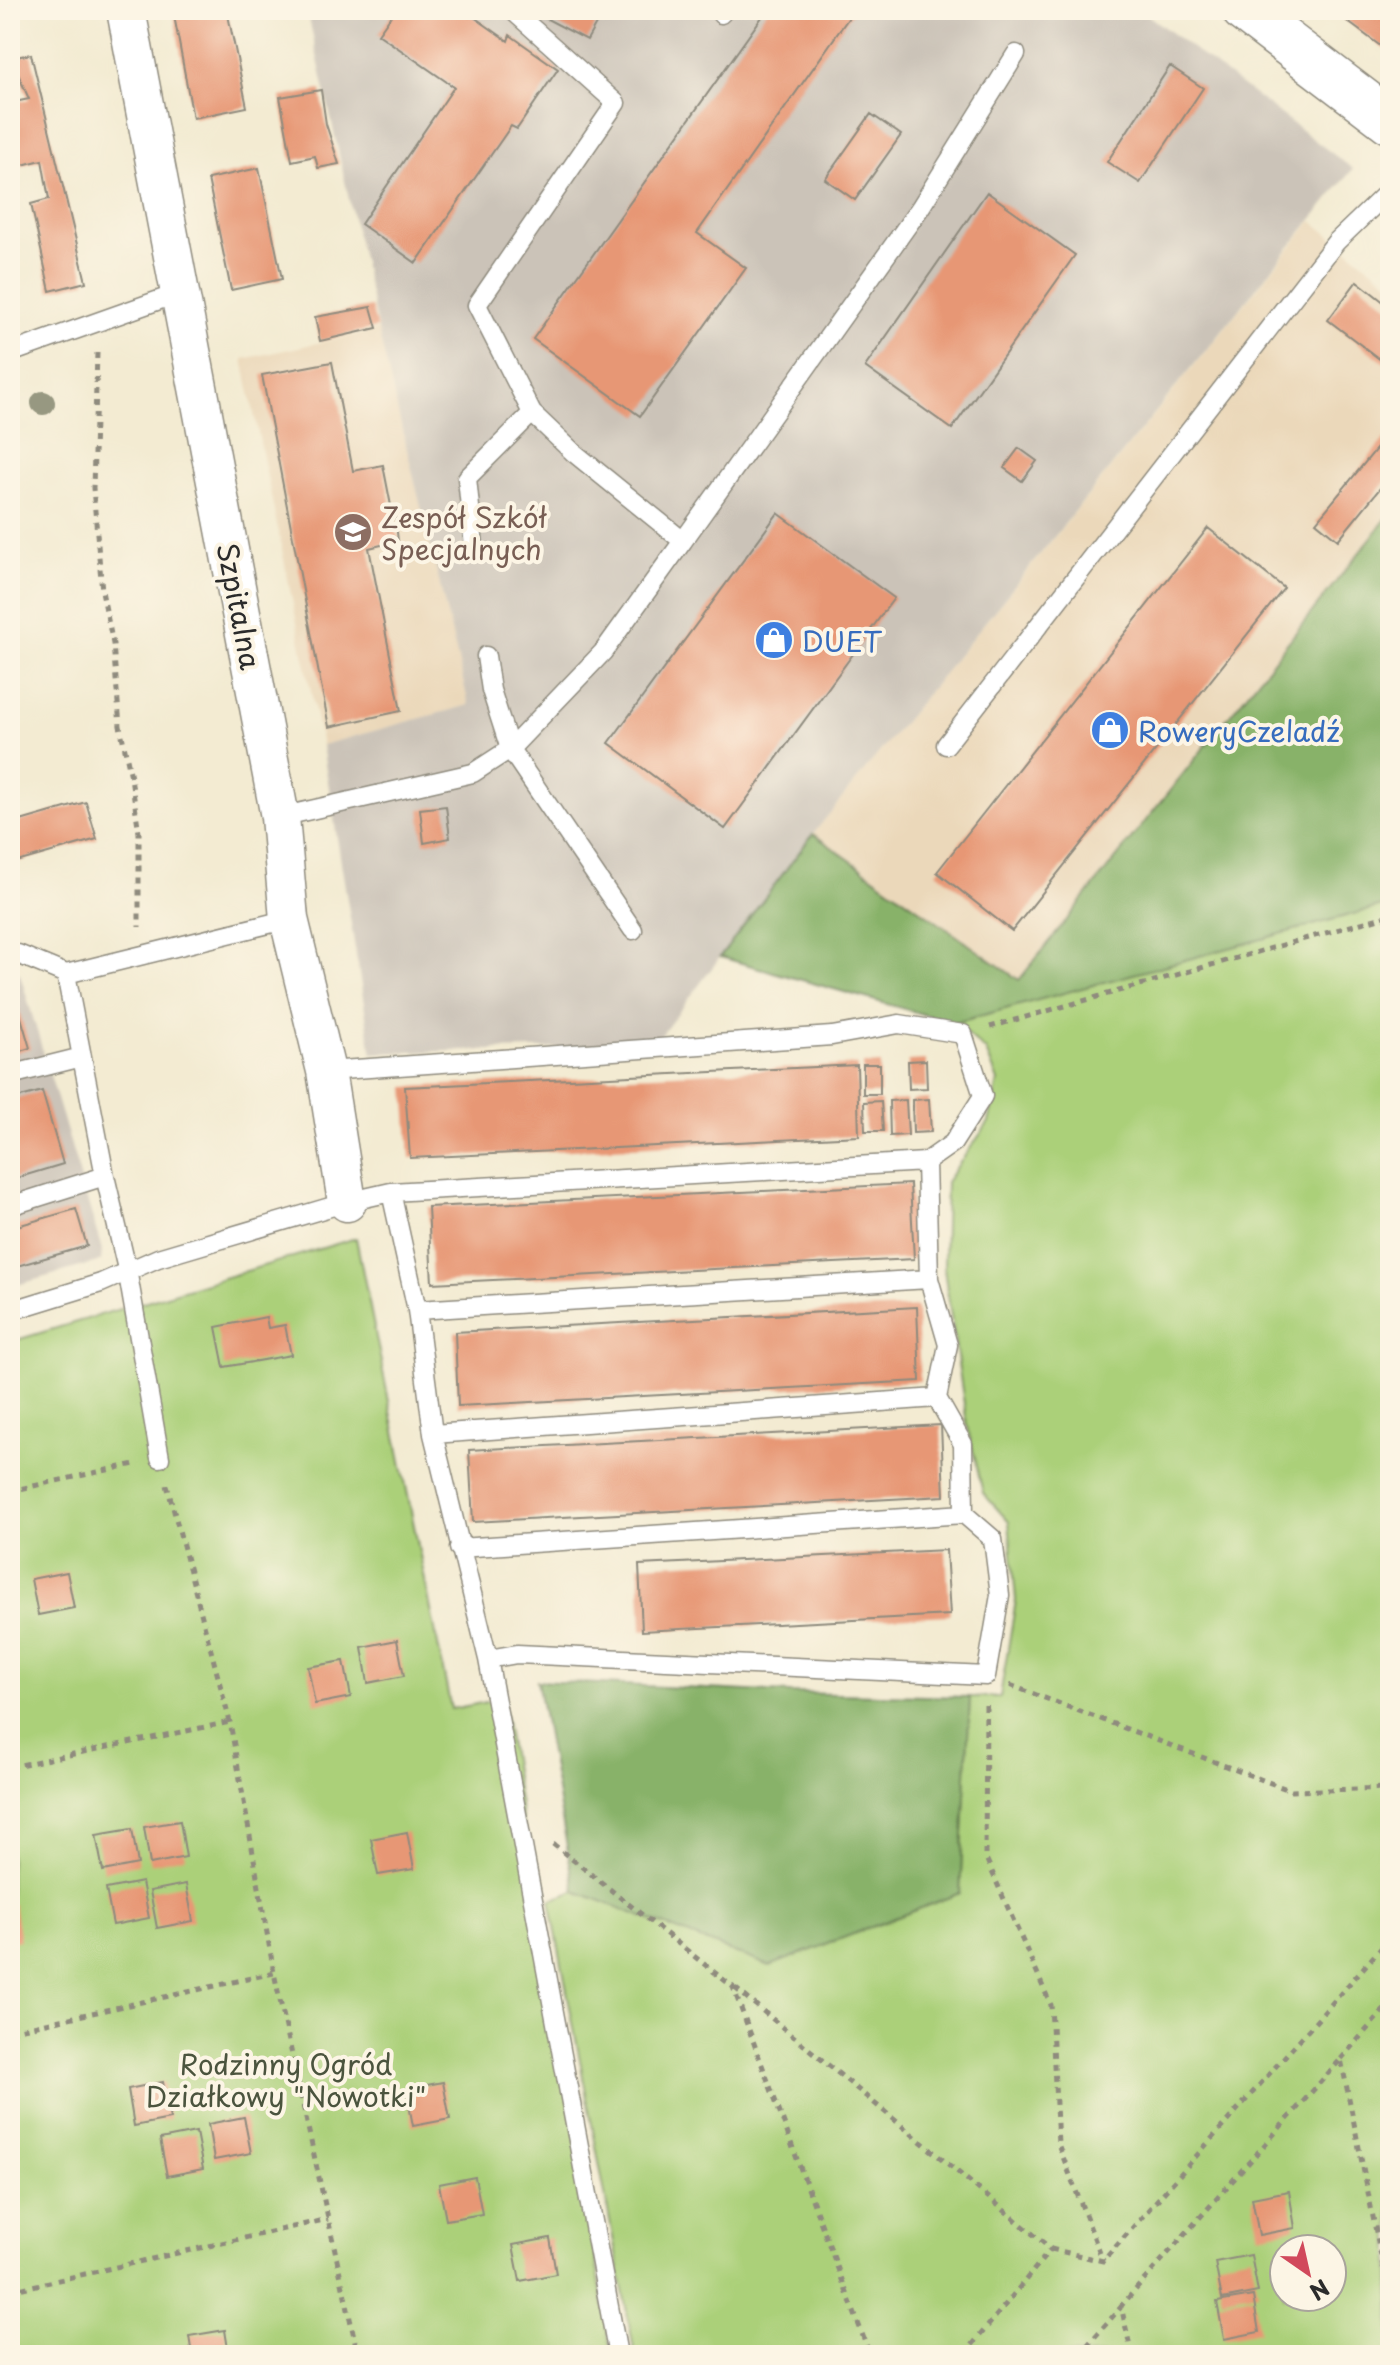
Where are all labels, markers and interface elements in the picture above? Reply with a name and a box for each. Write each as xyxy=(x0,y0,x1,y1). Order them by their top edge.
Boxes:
place label: Zespół Szkół Specjalnych xyxy=(381,495,548,570)
school or university icon: Zespół Szkół Specjalnych xyxy=(332,511,374,553)
street label: Szpitalna xyxy=(207,539,273,674)
shop icon: DUET xyxy=(753,619,795,661)
place label: DUET xyxy=(802,619,882,662)
shop icon: RoweryCzeladź xyxy=(1089,709,1131,751)
place label: RoweryCzeladź xyxy=(1138,709,1340,752)
park label: Rodzinny Ogród Działkowy "Nowotki" xyxy=(146,2042,426,2117)
north arrow xyxy=(1268,2233,1348,2313)
text: N xyxy=(1304,2272,1336,2309)

